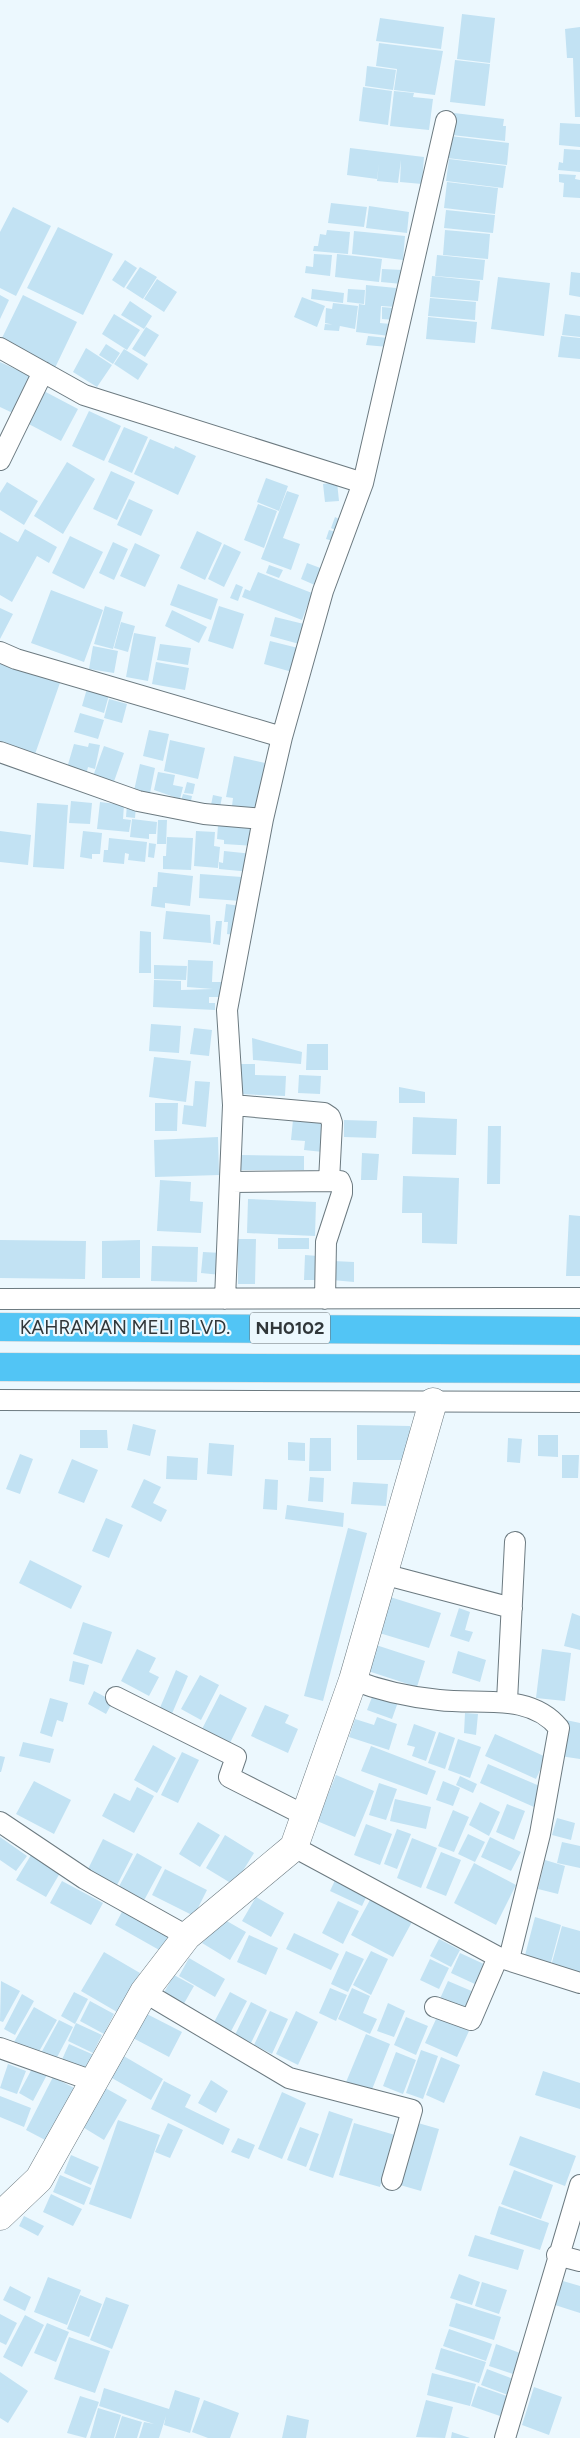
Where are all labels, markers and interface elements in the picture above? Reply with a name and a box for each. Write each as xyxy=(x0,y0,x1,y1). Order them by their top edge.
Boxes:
road number: NH0102 xyxy=(250,1312,330,1344)
street label: KAHRAMAN MELI BLVD. xyxy=(20,1316,230,1339)

